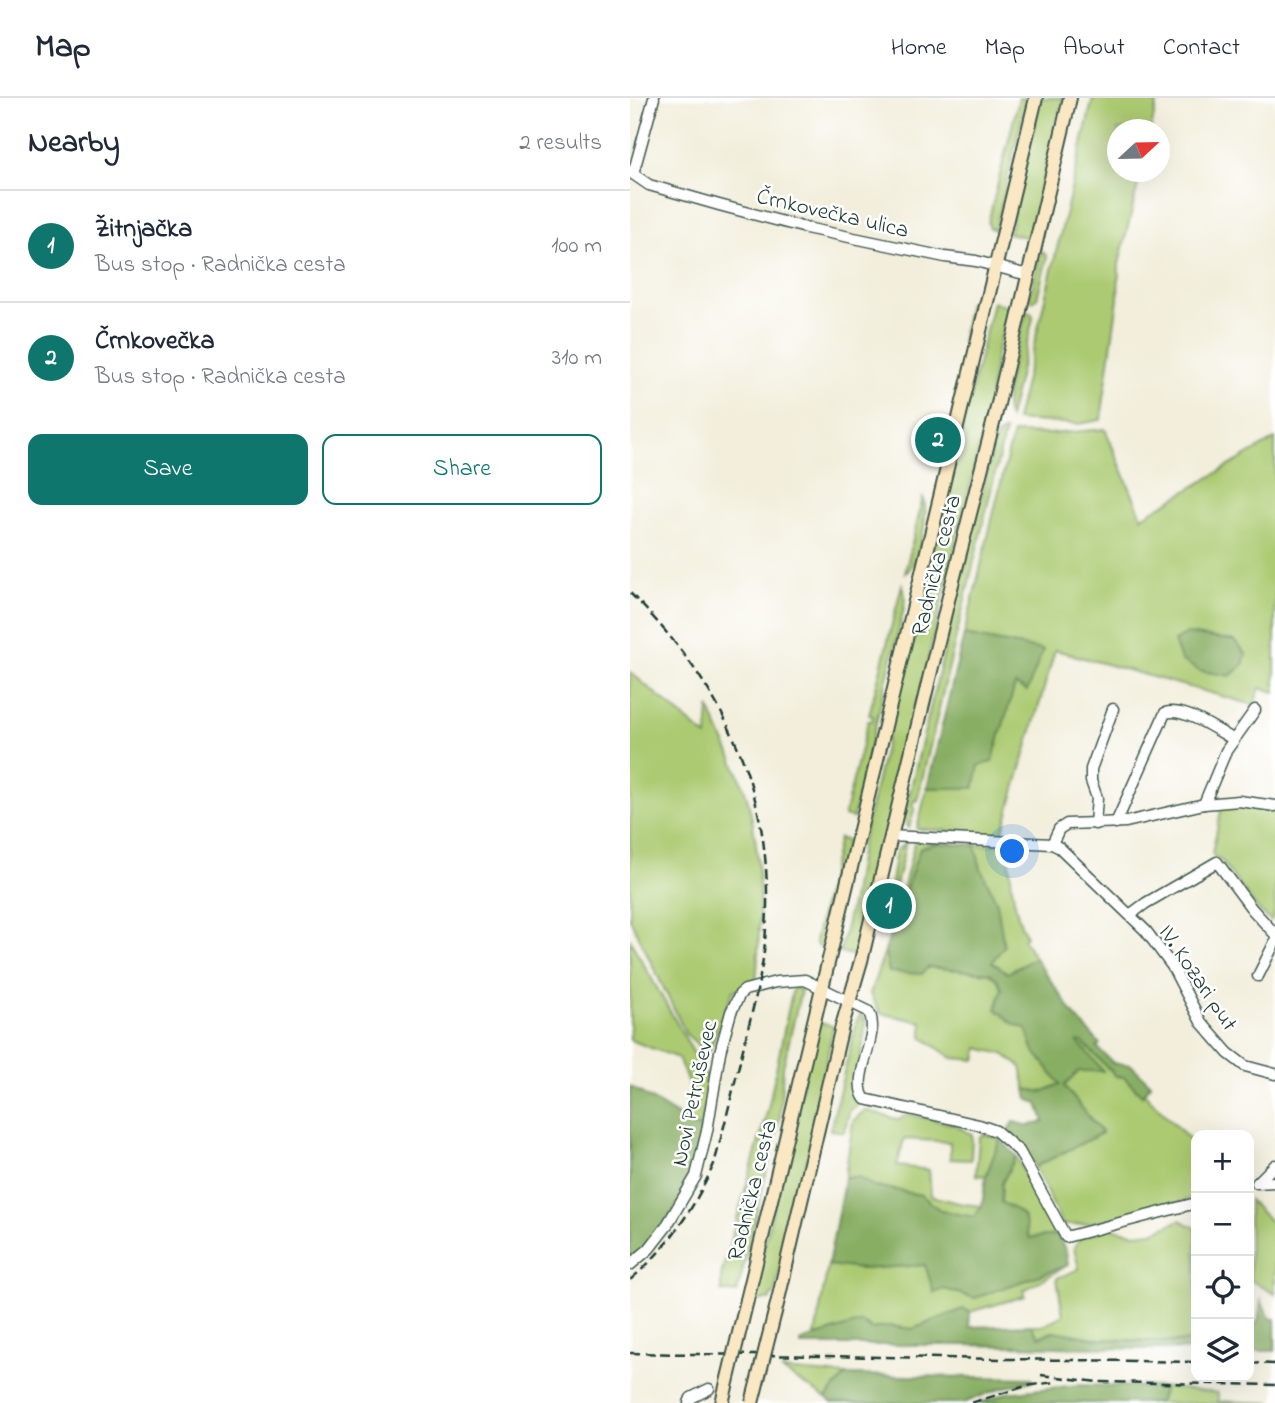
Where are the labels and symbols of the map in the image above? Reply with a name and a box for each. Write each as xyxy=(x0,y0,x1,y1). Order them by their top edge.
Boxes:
north arrow xyxy=(1107,119,1170,182)
street label: Črnkovečka ulica xyxy=(753,181,912,248)
pin: 2 xyxy=(915,414,961,466)
street label: Radnička cesta xyxy=(904,492,971,640)
your location xyxy=(995,834,1029,868)
pin: 1 xyxy=(866,880,912,932)
street label: IV. Kozari put xyxy=(1149,919,1245,1038)
street label: Novi Petruševec xyxy=(664,1017,727,1170)
street label: Radnička cesta xyxy=(720,1117,787,1265)

